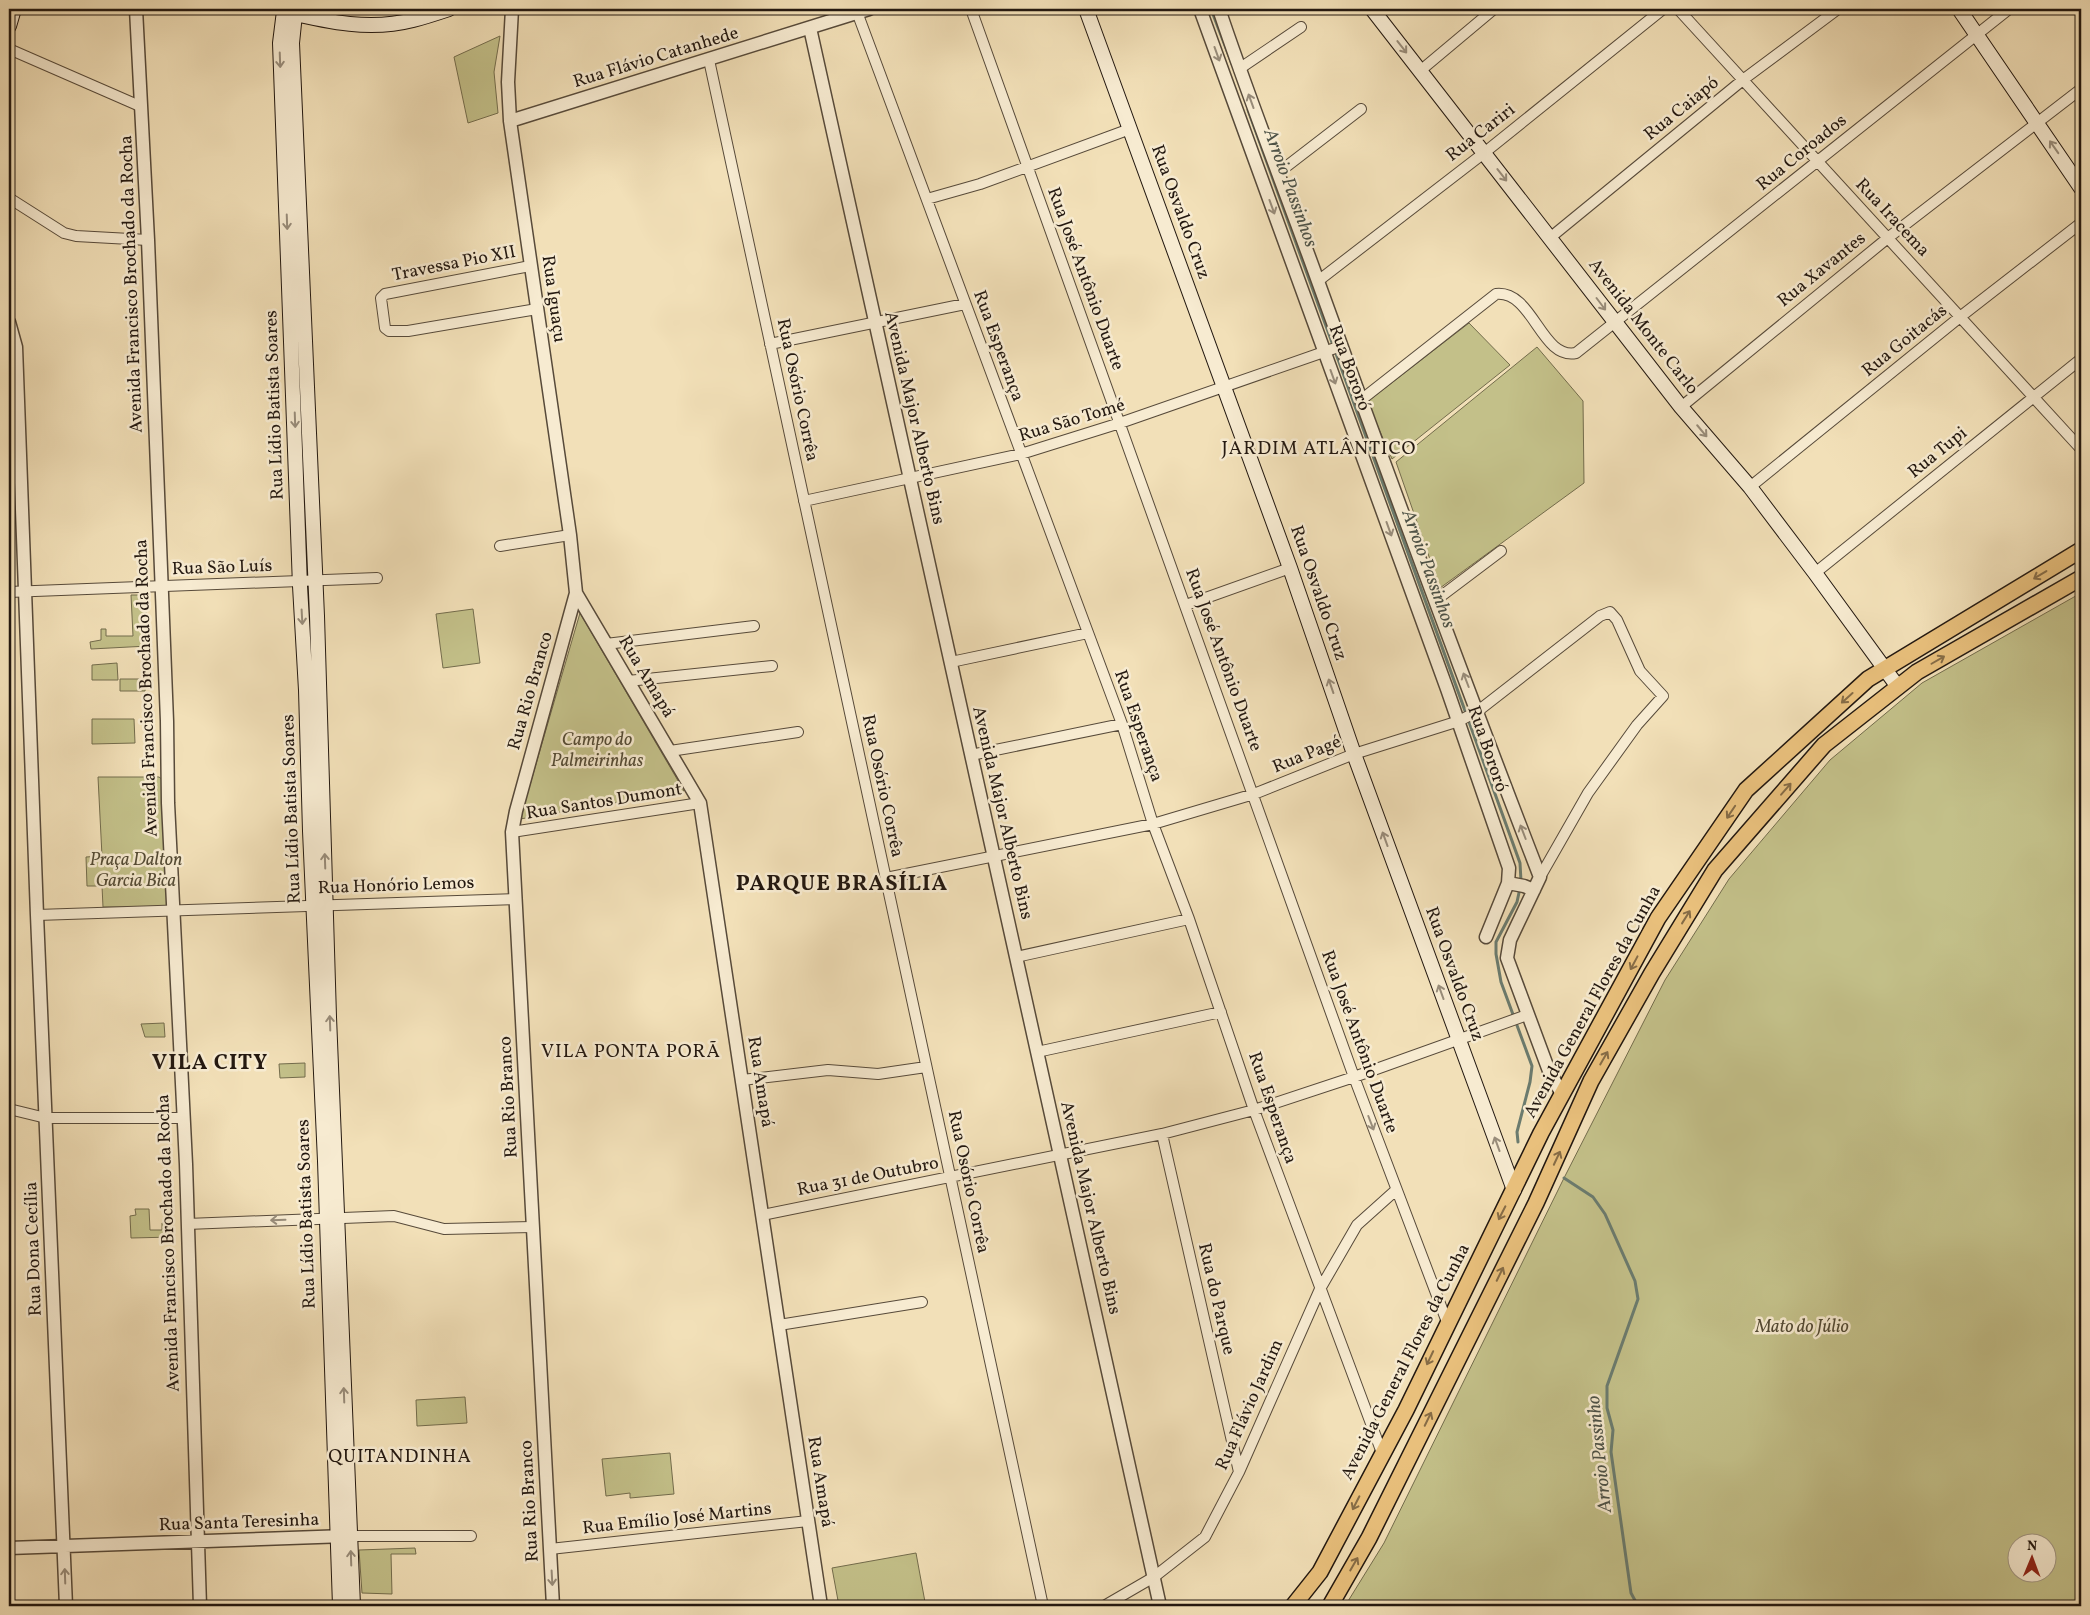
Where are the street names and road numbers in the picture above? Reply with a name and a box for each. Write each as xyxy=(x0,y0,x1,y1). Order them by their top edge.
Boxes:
street label: Rua Flávio Catanhede xyxy=(570,21,742,95)
street label: Rua Caiapó xyxy=(1639,71,1725,147)
street label: Rua Cariri xyxy=(1441,98,1521,168)
street label: Rua Coroados xyxy=(1751,109,1853,197)
street label: Avenida Francisco Brochado da Rocha xyxy=(114,135,150,433)
street label: Rua Osvaldo Cruz xyxy=(1144,141,1216,283)
street label: Rua Iracema xyxy=(1849,173,1935,263)
street label: Rua José Antônio Duarte xyxy=(1040,184,1130,374)
street label: Rua Xavantes xyxy=(1773,227,1871,313)
street label: Travessa Pio XII xyxy=(390,240,518,288)
street label: Rua Iguaçu xyxy=(535,254,571,344)
street label: Avenida Monte Carlo xyxy=(1582,254,1704,400)
street label: Rua Esperança xyxy=(966,287,1030,405)
street label: Rua Goitacás xyxy=(1857,299,1953,383)
street label: Avenida Major Alberto Bins xyxy=(877,309,951,527)
street label: Rua Lídio Batista Soares xyxy=(259,310,291,500)
street label: Rua Osório Corrêa xyxy=(770,316,824,464)
street label: Rua Bororó xyxy=(1322,321,1376,415)
street label: Rua São Tomé xyxy=(1016,393,1128,449)
street label: Rua Tupi xyxy=(1903,421,1973,485)
street label: Rua Osvaldo Cruz xyxy=(1283,522,1353,664)
street label: Avenida Francisco Brochado da Rocha xyxy=(129,539,165,837)
street label: Rua São Luís xyxy=(171,554,273,582)
street label: Rua José Antônio Duarte xyxy=(1178,565,1268,755)
street label: Rua Rio Branco xyxy=(502,629,560,753)
street label: Rua Amapá xyxy=(612,631,680,723)
street label: Rua Esperança xyxy=(1107,667,1169,785)
street label: Rua Bororó xyxy=(1461,702,1513,796)
street label: Avenida Major Alberto Bins xyxy=(965,704,1039,922)
street label: Rua Osório Corrêa xyxy=(855,712,909,860)
street label: Rua Lídio Batista Soares xyxy=(276,714,308,904)
street label: Rua Pagé xyxy=(1269,730,1345,780)
street label: Rua Santos Dumont xyxy=(524,777,684,827)
street label: Rua Honório Lemos xyxy=(317,871,475,901)
street label: Avenida General Flores da Cunha xyxy=(1518,881,1668,1123)
street label: Rua Osvaldo Cruz xyxy=(1418,903,1490,1045)
street label: Rua José Antônio Duarte xyxy=(1314,947,1404,1137)
street label: Rua Rio Branco xyxy=(493,1035,525,1159)
street label: Rua Amapá xyxy=(740,1035,780,1129)
street label: Rua Esperança xyxy=(1241,1049,1303,1167)
street label: Avenida Francisco Brochado da Rocha xyxy=(151,1094,187,1392)
street label: Avenida Major Alberto Bins xyxy=(1053,1099,1127,1317)
street label: Rua Osório Corrêa xyxy=(941,1108,995,1256)
street label: Rua Lídio Batista Soares xyxy=(291,1119,323,1309)
street label: Rua 31 de Outubro xyxy=(795,1151,941,1203)
street label: Rua Dona Cecília xyxy=(19,1181,49,1317)
street label: Avenida General Flores da Cunha xyxy=(1335,1239,1477,1485)
street label: Rua do Parque xyxy=(1191,1241,1241,1357)
street label: Rua Flávio Jardim xyxy=(1210,1335,1290,1474)
street label: Rua Amapá xyxy=(800,1435,840,1529)
street label: Rua Rio Branco xyxy=(514,1439,546,1563)
street label: Rua Emílio José Martins xyxy=(581,1497,773,1541)
street label: Rua Santa Teresinha xyxy=(158,1508,320,1538)

